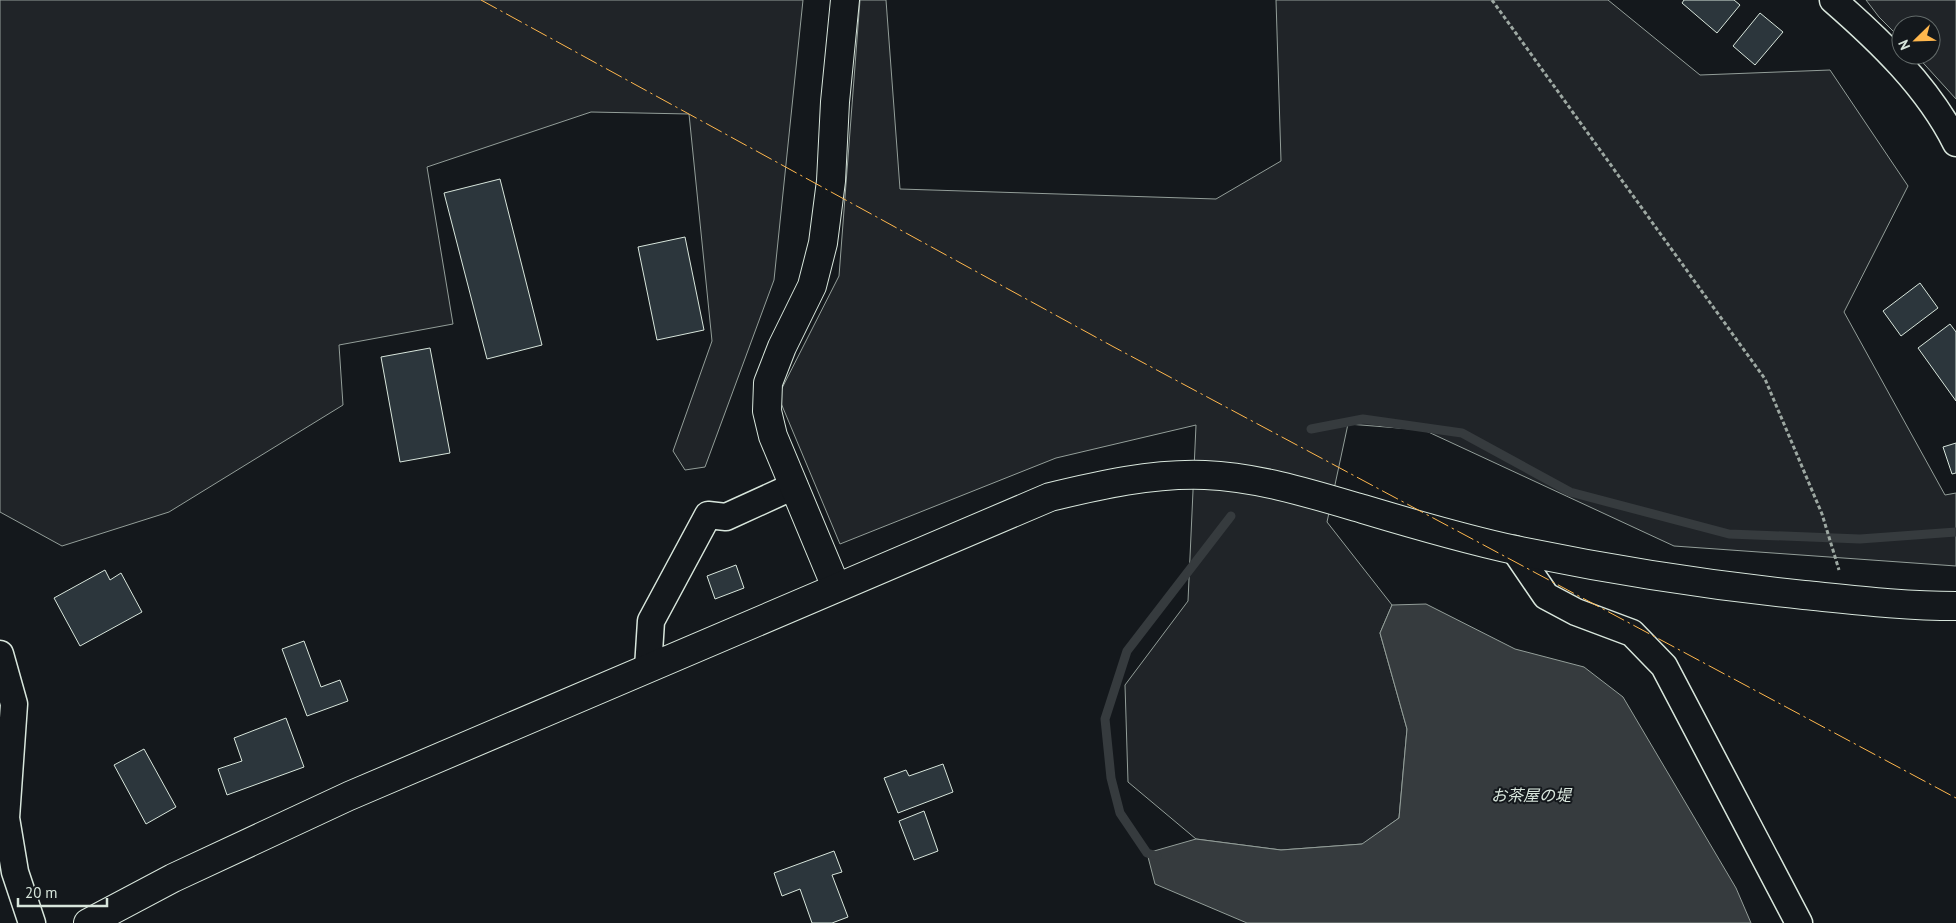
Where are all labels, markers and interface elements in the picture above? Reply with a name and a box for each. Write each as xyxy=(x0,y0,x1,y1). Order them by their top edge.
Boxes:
north arrow xyxy=(1891,15,1941,65)
text: N xyxy=(1894,37,1914,53)
water label: お茶屋の堤 xyxy=(1491,785,1573,805)
scale bar xyxy=(18,876,106,908)
text: 20 m xyxy=(25,883,58,902)

